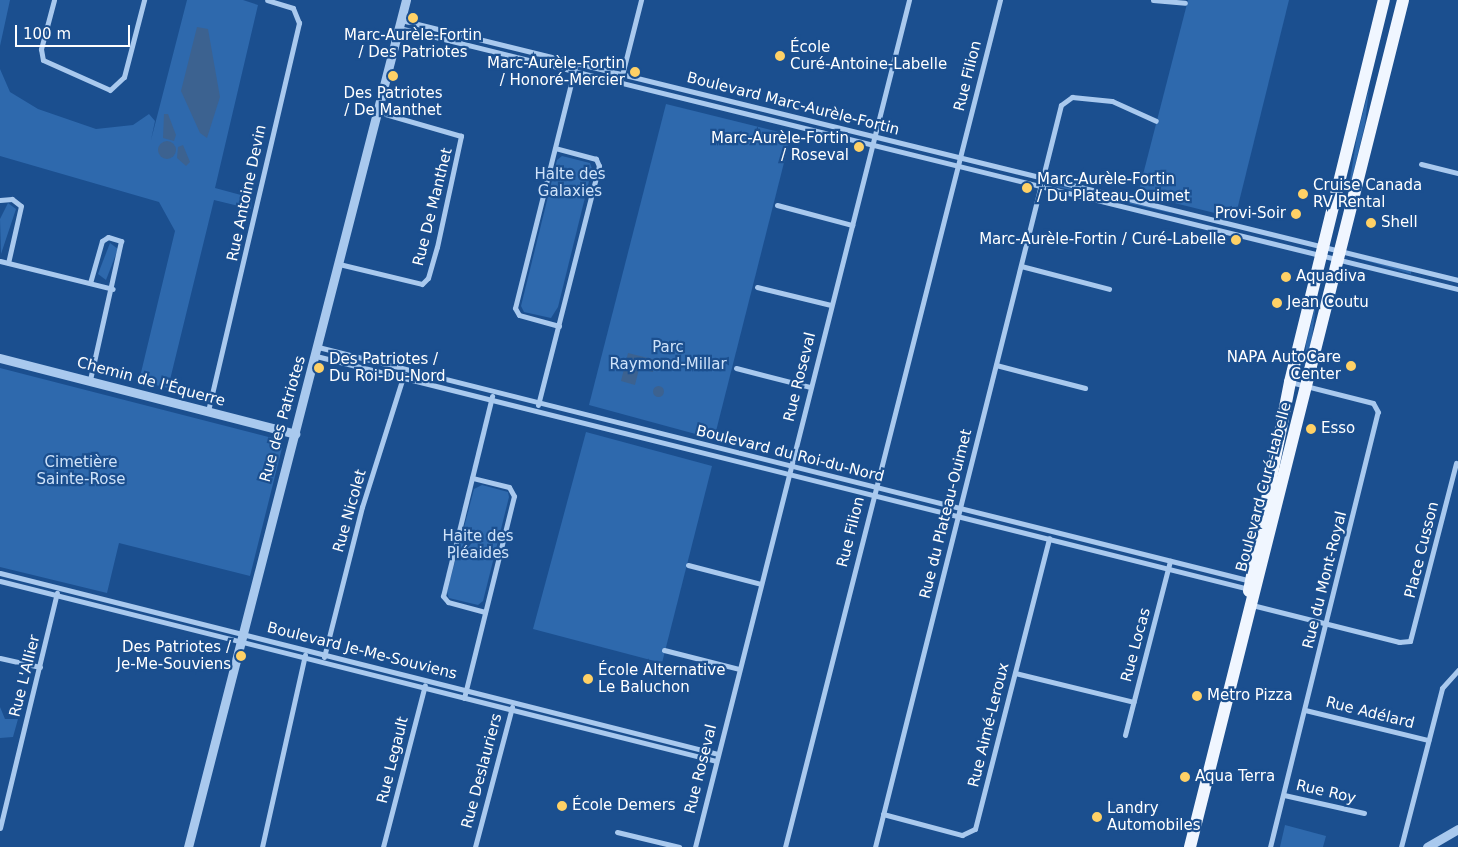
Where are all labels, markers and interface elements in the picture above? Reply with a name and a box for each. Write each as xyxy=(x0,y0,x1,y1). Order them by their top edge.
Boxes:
marker: Marc-Aurèle-Fortin / Des Patriotes xyxy=(407,12,419,24)
scale bar xyxy=(18,15,132,47)
text: 100 m xyxy=(23,25,71,43)
place label: Marc-Aurèle-Fortin / Des Patriotes xyxy=(344,26,482,61)
place label: École Curé-Antoine-Labelle xyxy=(790,38,947,73)
street label: Rue Filion xyxy=(951,39,985,113)
marker: École Curé-Antoine-Labelle xyxy=(774,50,786,62)
place label: Marc-Aurèle-Fortin / Honoré-Mercier xyxy=(487,54,625,89)
marker: Marc-Aurèle-Fortin / Honoré-Mercier xyxy=(629,66,641,78)
street label: Boulevard Marc-Aurèle-Fortin xyxy=(685,69,901,139)
marker: Des Patriotes / De Manthet xyxy=(387,70,399,82)
place label: Des Patriotes / De Manthet xyxy=(343,84,443,119)
street label: Rue Antoine Devin xyxy=(224,123,270,263)
place label: Marc-Aurèle-Fortin / Roseval xyxy=(711,129,849,164)
marker: Marc-Aurèle-Fortin / Roseval xyxy=(853,141,865,153)
street label: Rue De Manthet xyxy=(410,146,456,268)
park label: Halte des Galaxies xyxy=(534,165,606,200)
place label: Marc-Aurèle-Fortin / Du Plateau-Ouimet xyxy=(1037,170,1190,205)
place label: Cruise Canada RV Rental xyxy=(1313,176,1422,211)
marker: Marc-Aurèle-Fortin / Du Plateau-Ouimet xyxy=(1021,182,1033,194)
marker: Cruise Canada RV Rental xyxy=(1297,188,1309,200)
place label: Provi-Soir xyxy=(1215,205,1286,223)
marker: Provi-Soir xyxy=(1290,208,1302,220)
place label: Shell xyxy=(1381,214,1418,232)
marker: Shell xyxy=(1365,217,1377,229)
place label: Marc-Aurèle-Fortin / Curé-Labelle xyxy=(979,231,1226,249)
marker: Marc-Aurèle-Fortin / Curé-Labelle xyxy=(1230,234,1242,246)
place label: Aquadiva xyxy=(1296,268,1366,286)
marker: Aquadiva xyxy=(1280,271,1292,283)
place label: Jean Coutu xyxy=(1287,294,1369,312)
marker: Jean Coutu xyxy=(1271,297,1283,309)
street label: Rue Roseval xyxy=(780,330,820,424)
park label: Parc Raymond-Millar xyxy=(609,338,727,373)
place label: NAPA AutoCare Center xyxy=(1227,348,1341,383)
place label: Des Patriotes / Du Roi-Du-Nord xyxy=(329,350,446,385)
street label: Chemin de l'Équerre xyxy=(75,354,227,410)
street label: Rue des Patriotes xyxy=(256,354,310,484)
marker: NAPA AutoCare Center xyxy=(1345,360,1357,372)
marker: Des Patriotes / Du Roi-Du-Nord xyxy=(313,362,325,374)
street label: Boulevard Curé-Labelle xyxy=(1233,400,1295,574)
place label: Esso xyxy=(1321,420,1355,438)
street label: Boulevard du Roi-du-Nord xyxy=(694,422,886,486)
marker: Esso xyxy=(1305,423,1317,435)
street label: Rue du Plateau-Ouimet xyxy=(916,427,976,601)
park label: Cimetière Sainte-Rose xyxy=(37,453,125,488)
street label: Rue Nicolet xyxy=(330,468,370,554)
street label: Rue Filion xyxy=(834,495,868,569)
street label: Place Cusson xyxy=(1401,500,1443,600)
street label: Rue du Mont-Royal xyxy=(1299,509,1351,651)
park label: Haite des Pléaides xyxy=(442,527,514,562)
street label: Rue Locas xyxy=(1118,606,1154,684)
street label: Boulevard Je-Me-Souviens xyxy=(265,619,459,683)
street label: Rue L'Allier xyxy=(6,633,44,719)
place label: Des Patriotes / Je-Me-Souviens xyxy=(117,638,231,673)
marker: Des Patriotes / Je-Me-Souviens xyxy=(235,650,247,662)
place label: École Alternative Le Baluchon xyxy=(598,661,725,696)
street label: Rue Aimé-Leroux xyxy=(965,661,1013,789)
marker: École Alternative Le Baluchon xyxy=(582,673,594,685)
place label: Metro Pizza xyxy=(1207,687,1293,705)
marker: Metro Pizza xyxy=(1191,690,1203,702)
street label: Rue Adélard xyxy=(1324,693,1416,733)
street label: Rue Deslauriers xyxy=(458,712,506,830)
street label: Rue Legault xyxy=(374,715,412,805)
street label: Rue Roseval xyxy=(681,722,721,816)
place label: Aqua Terra xyxy=(1195,768,1275,786)
marker: Aqua Terra xyxy=(1179,771,1191,783)
street label: Rue Roy xyxy=(1294,776,1358,808)
place label: École Demers xyxy=(572,797,676,815)
place label: Landry Automobiles xyxy=(1107,799,1201,834)
marker: École Demers xyxy=(556,800,568,812)
marker: Landry Automobiles xyxy=(1091,811,1103,823)

